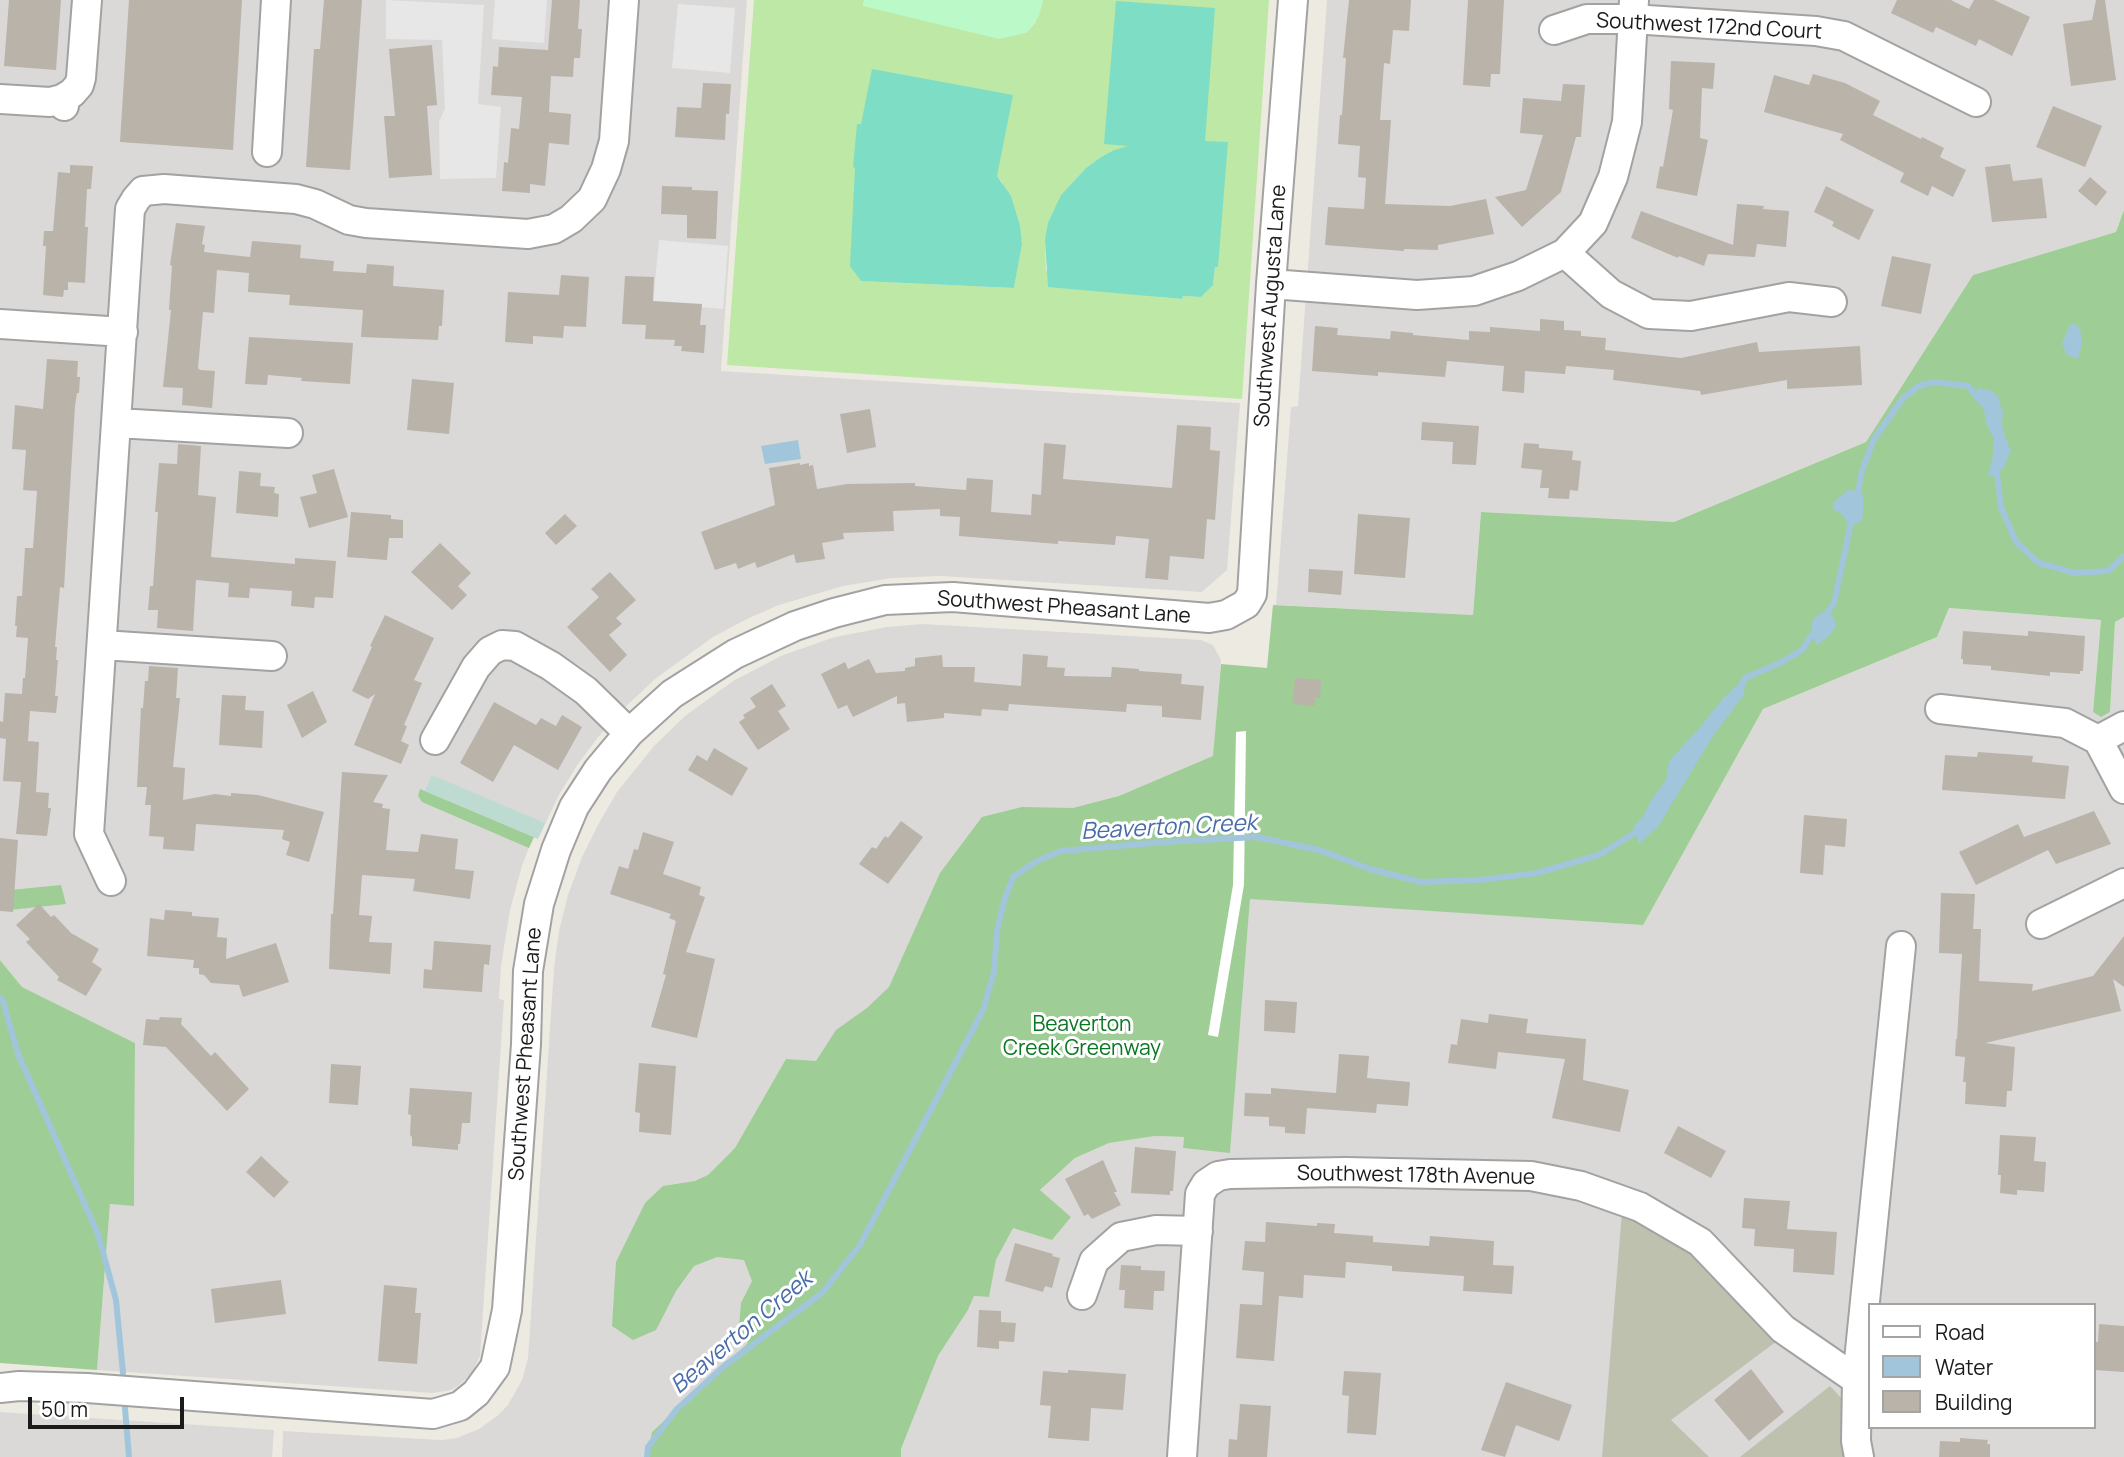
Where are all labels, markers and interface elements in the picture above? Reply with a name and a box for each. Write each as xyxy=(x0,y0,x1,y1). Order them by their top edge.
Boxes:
street label: Southwest 172nd Court xyxy=(1596,9,1822,45)
street label: Southwest Augusta Lane xyxy=(1250,184,1292,428)
street label: Southwest Pheasant Lane xyxy=(936,587,1192,629)
water label: Beaverton Creek xyxy=(1080,810,1258,846)
street label: Southwest Pheasant Lane xyxy=(505,926,547,1182)
park label: Beaverton Creek Greenway xyxy=(1003,1012,1161,1062)
street label: Southwest 178th Avenue xyxy=(1297,1161,1535,1191)
water label: Beaverton Creek xyxy=(666,1266,818,1400)
legend xyxy=(1868,1303,2096,1429)
text: Road xyxy=(1935,1318,1985,1346)
text: Water xyxy=(1935,1353,1993,1381)
scale bar xyxy=(32,1384,187,1428)
text: Building xyxy=(1935,1388,2012,1416)
text: 50 m xyxy=(41,1395,88,1423)

